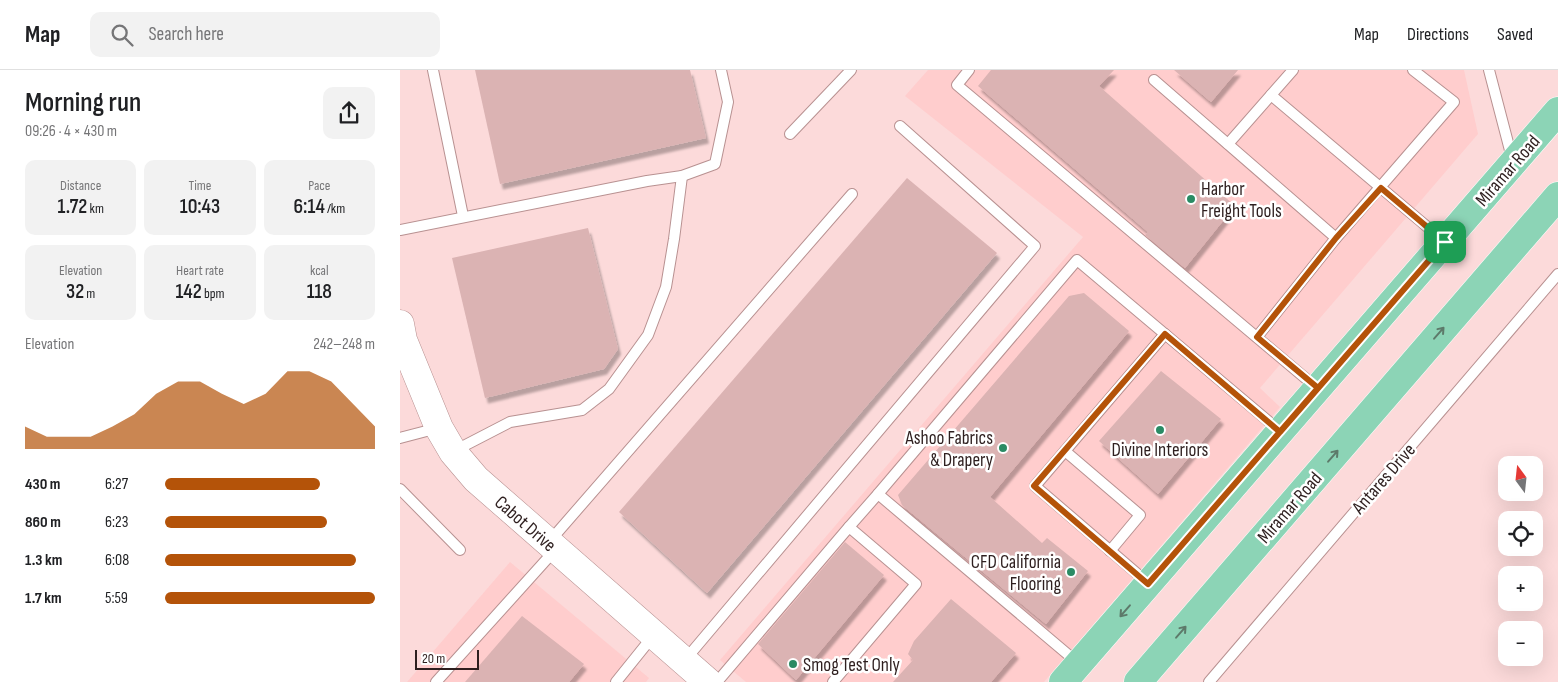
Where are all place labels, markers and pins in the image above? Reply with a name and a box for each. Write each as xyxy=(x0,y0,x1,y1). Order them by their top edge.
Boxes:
place label: Harbor Freight Tools xyxy=(1201,178,1282,223)
marker: Harbor Freight Tools xyxy=(1185,193,1197,205)
pin xyxy=(1424,221,1466,263)
marker: Divine Interiors xyxy=(1154,424,1166,436)
place label: Ashoo Fabrics & Drapery xyxy=(905,427,994,472)
place label: Divine Interiors xyxy=(1112,439,1209,462)
marker: Ashoo Fabrics & Drapery xyxy=(997,442,1009,454)
place label: CFD California Flooring xyxy=(971,551,1061,596)
marker: CFD California Flooring xyxy=(1065,566,1077,578)
place label: Smog Test Only xyxy=(803,654,901,677)
marker: Smog Test Only xyxy=(787,658,799,670)

